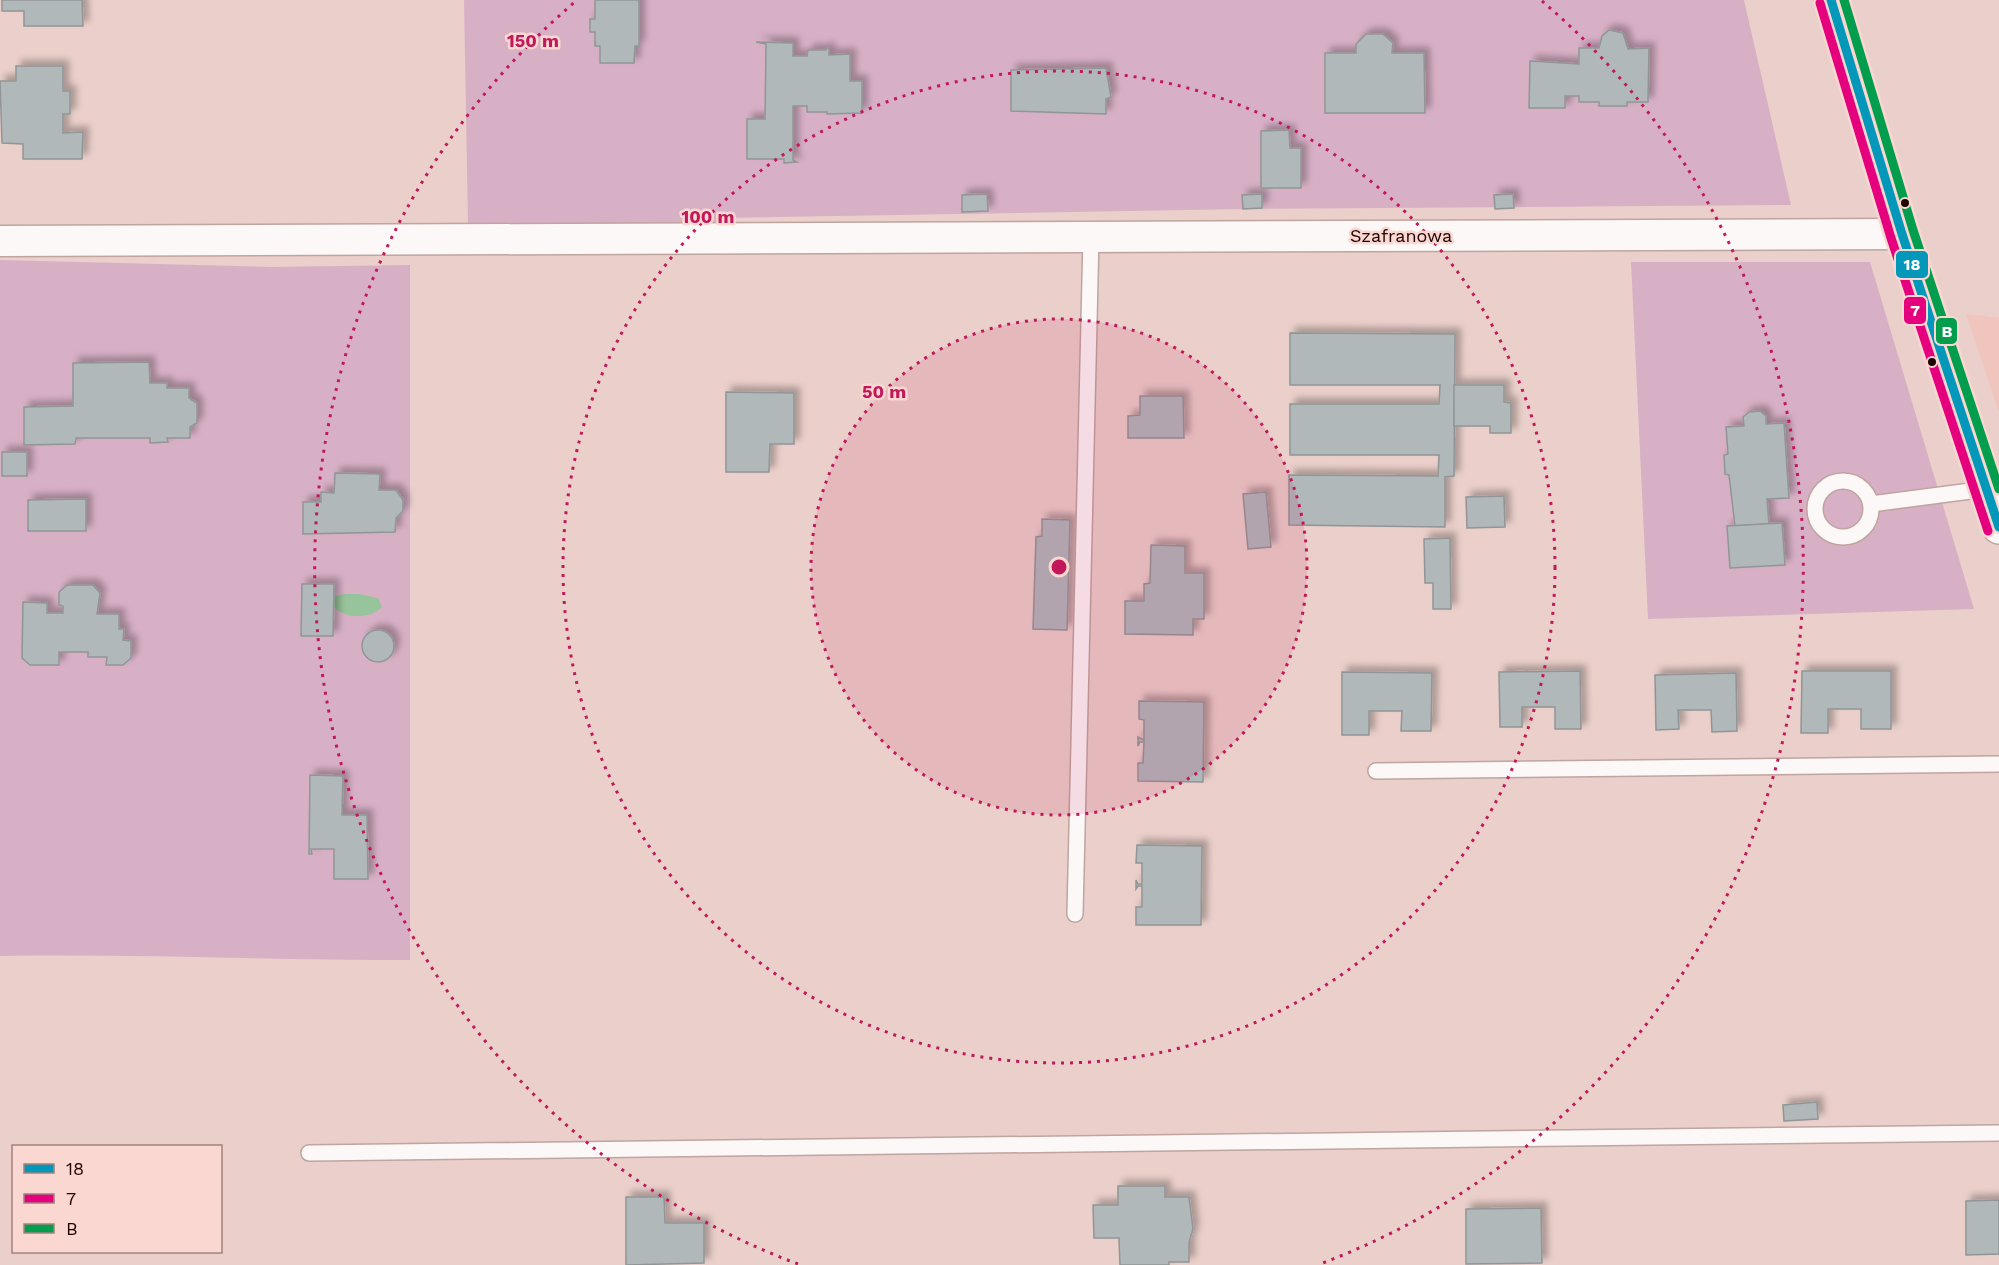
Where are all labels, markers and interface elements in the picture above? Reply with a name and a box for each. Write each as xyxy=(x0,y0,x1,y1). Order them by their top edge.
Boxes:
text: 150 m xyxy=(507,30,559,51)
unlabelled marker xyxy=(1899,197,1911,209)
text: 100 m xyxy=(681,206,735,227)
street label: Szafranowa xyxy=(1350,225,1452,246)
line badge: 18 xyxy=(1895,250,1929,279)
text: 18 xyxy=(1904,255,1920,274)
line badge: 7 xyxy=(1903,296,1927,325)
text: 7 xyxy=(1910,301,1920,320)
line badge: B xyxy=(1935,317,1958,345)
text: B xyxy=(1942,322,1953,341)
unlabelled marker xyxy=(1926,356,1938,368)
text: 50 m xyxy=(862,381,906,402)
centre of rings xyxy=(1049,557,1069,577)
legend xyxy=(12,1145,222,1253)
text: 18 xyxy=(66,1158,84,1179)
text: 7 xyxy=(66,1188,76,1209)
text: B xyxy=(66,1218,78,1239)

